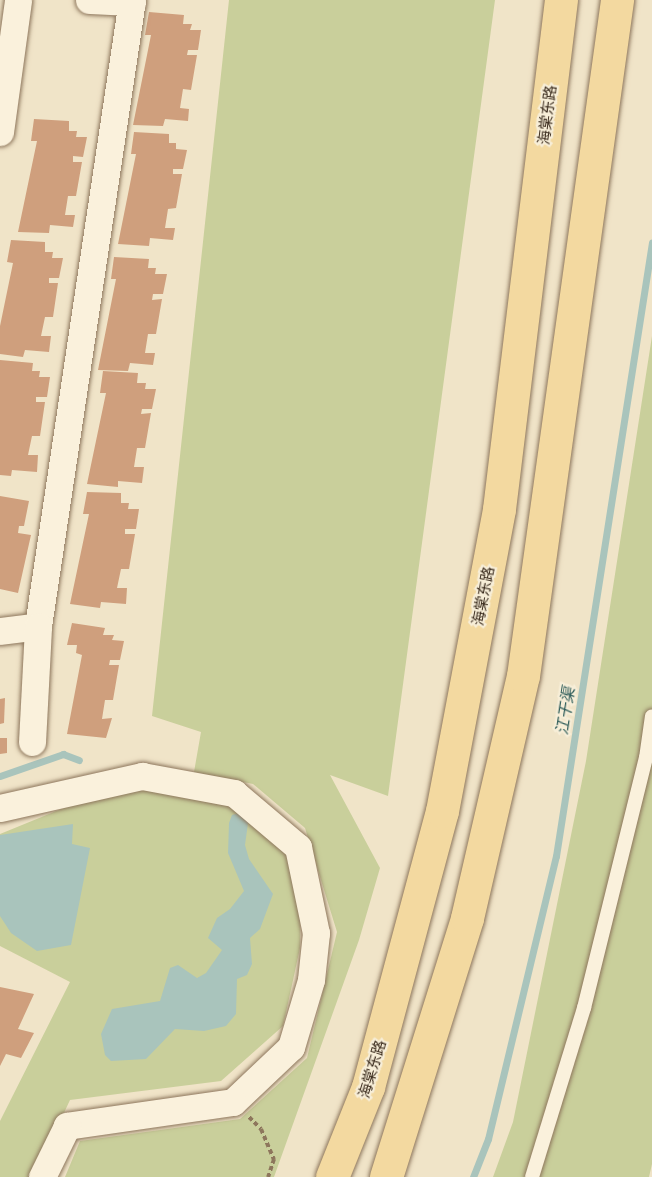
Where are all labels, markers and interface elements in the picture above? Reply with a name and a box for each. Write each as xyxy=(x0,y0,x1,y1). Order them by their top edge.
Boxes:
street label: 海棠东路 xyxy=(534,84,560,146)
street label: 海棠东路 xyxy=(468,565,498,627)
water label: 江干渠 xyxy=(552,686,578,736)
street label: 海棠东路 xyxy=(355,1038,389,1100)

